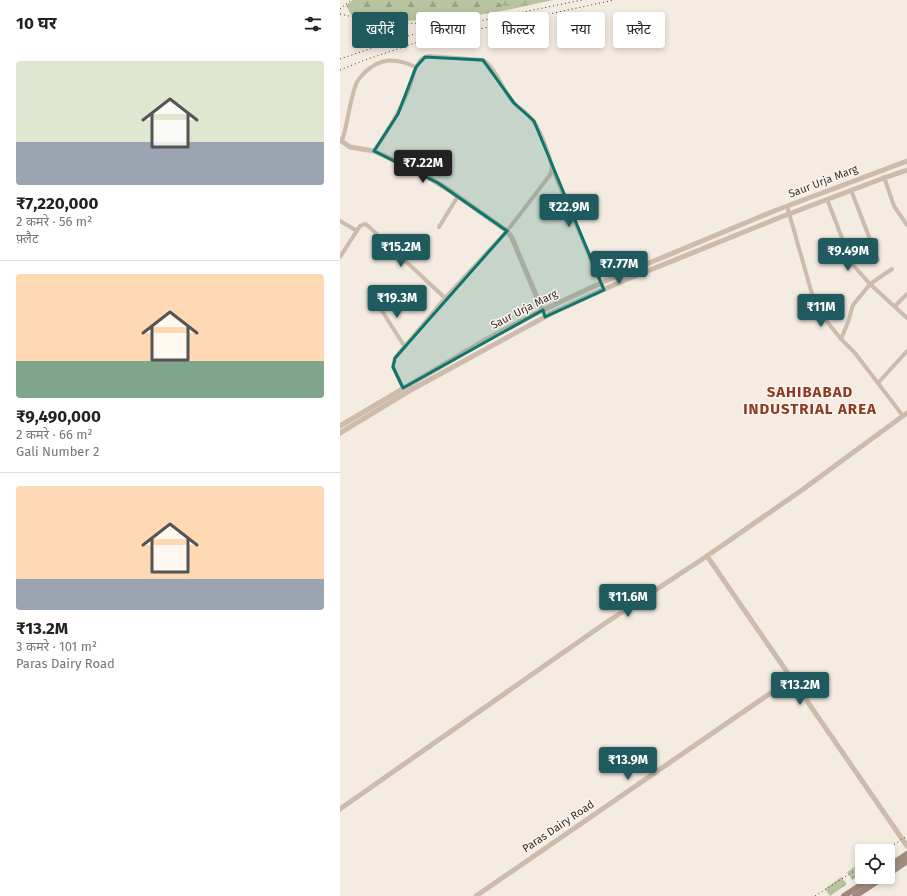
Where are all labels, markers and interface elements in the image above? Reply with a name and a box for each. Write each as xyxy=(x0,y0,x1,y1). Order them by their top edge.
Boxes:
chip: खरीदें xyxy=(352,12,408,48)
chip: किराया xyxy=(416,12,480,48)
chip: फ़िल्टर xyxy=(488,12,549,48)
chip: नया xyxy=(557,12,605,48)
chip: फ़्लैट xyxy=(613,12,665,48)
text: 10 घर xyxy=(16,13,56,34)
icon: filters xyxy=(302,13,324,35)
icon: home xyxy=(134,87,206,159)
pin: ₹7.22M xyxy=(390,150,456,184)
text: ₹7.22M xyxy=(403,155,443,170)
street label: Saur Urja Marg xyxy=(787,162,860,201)
text: ₹7,220,000 xyxy=(16,193,98,214)
pin: ₹22.9M xyxy=(536,194,602,228)
text: ₹22.9M xyxy=(549,199,589,214)
text: 2 कमरे · 56 m² xyxy=(16,214,92,229)
text: फ़्लैट xyxy=(16,231,39,246)
pin: ₹15.2M xyxy=(368,234,434,268)
pin: ₹9.49M xyxy=(815,238,881,272)
text: ₹15.2M xyxy=(381,239,421,254)
text: ₹9.49M xyxy=(827,243,869,258)
pin: ₹7.77M xyxy=(586,251,652,285)
text: ₹7.77M xyxy=(600,256,638,271)
pin: ₹19.3M xyxy=(364,285,430,319)
street label: Saur Urja Marg xyxy=(489,287,560,332)
text: ₹19.3M xyxy=(377,290,417,305)
pin: ₹11M xyxy=(797,294,845,328)
text: ₹11M xyxy=(806,299,836,314)
icon: home xyxy=(134,300,206,372)
district label: SAHIBABAD INDUSTRIAL AREA xyxy=(743,383,877,418)
text: ₹9,490,000 xyxy=(16,406,101,427)
text: 2 कमरे · 66 m² xyxy=(16,427,93,442)
text: Gali Number 2 xyxy=(16,444,99,459)
icon: home xyxy=(134,512,206,584)
pin: ₹11.6M xyxy=(595,584,661,618)
text: ₹11.6M xyxy=(608,589,648,604)
text: ₹13.2M xyxy=(16,618,68,639)
text: 3 कमरे · 101 m² xyxy=(16,639,97,654)
text: Paras Dairy Road xyxy=(16,656,115,671)
pin: ₹13.2M xyxy=(767,672,833,706)
text: ₹13.2M xyxy=(780,677,820,692)
pin: ₹13.9M xyxy=(595,747,661,781)
text: ₹13.9M xyxy=(608,752,648,767)
street label: Paras Dairy Road xyxy=(520,798,597,855)
map controls xyxy=(855,844,895,884)
button: locate xyxy=(855,844,895,884)

